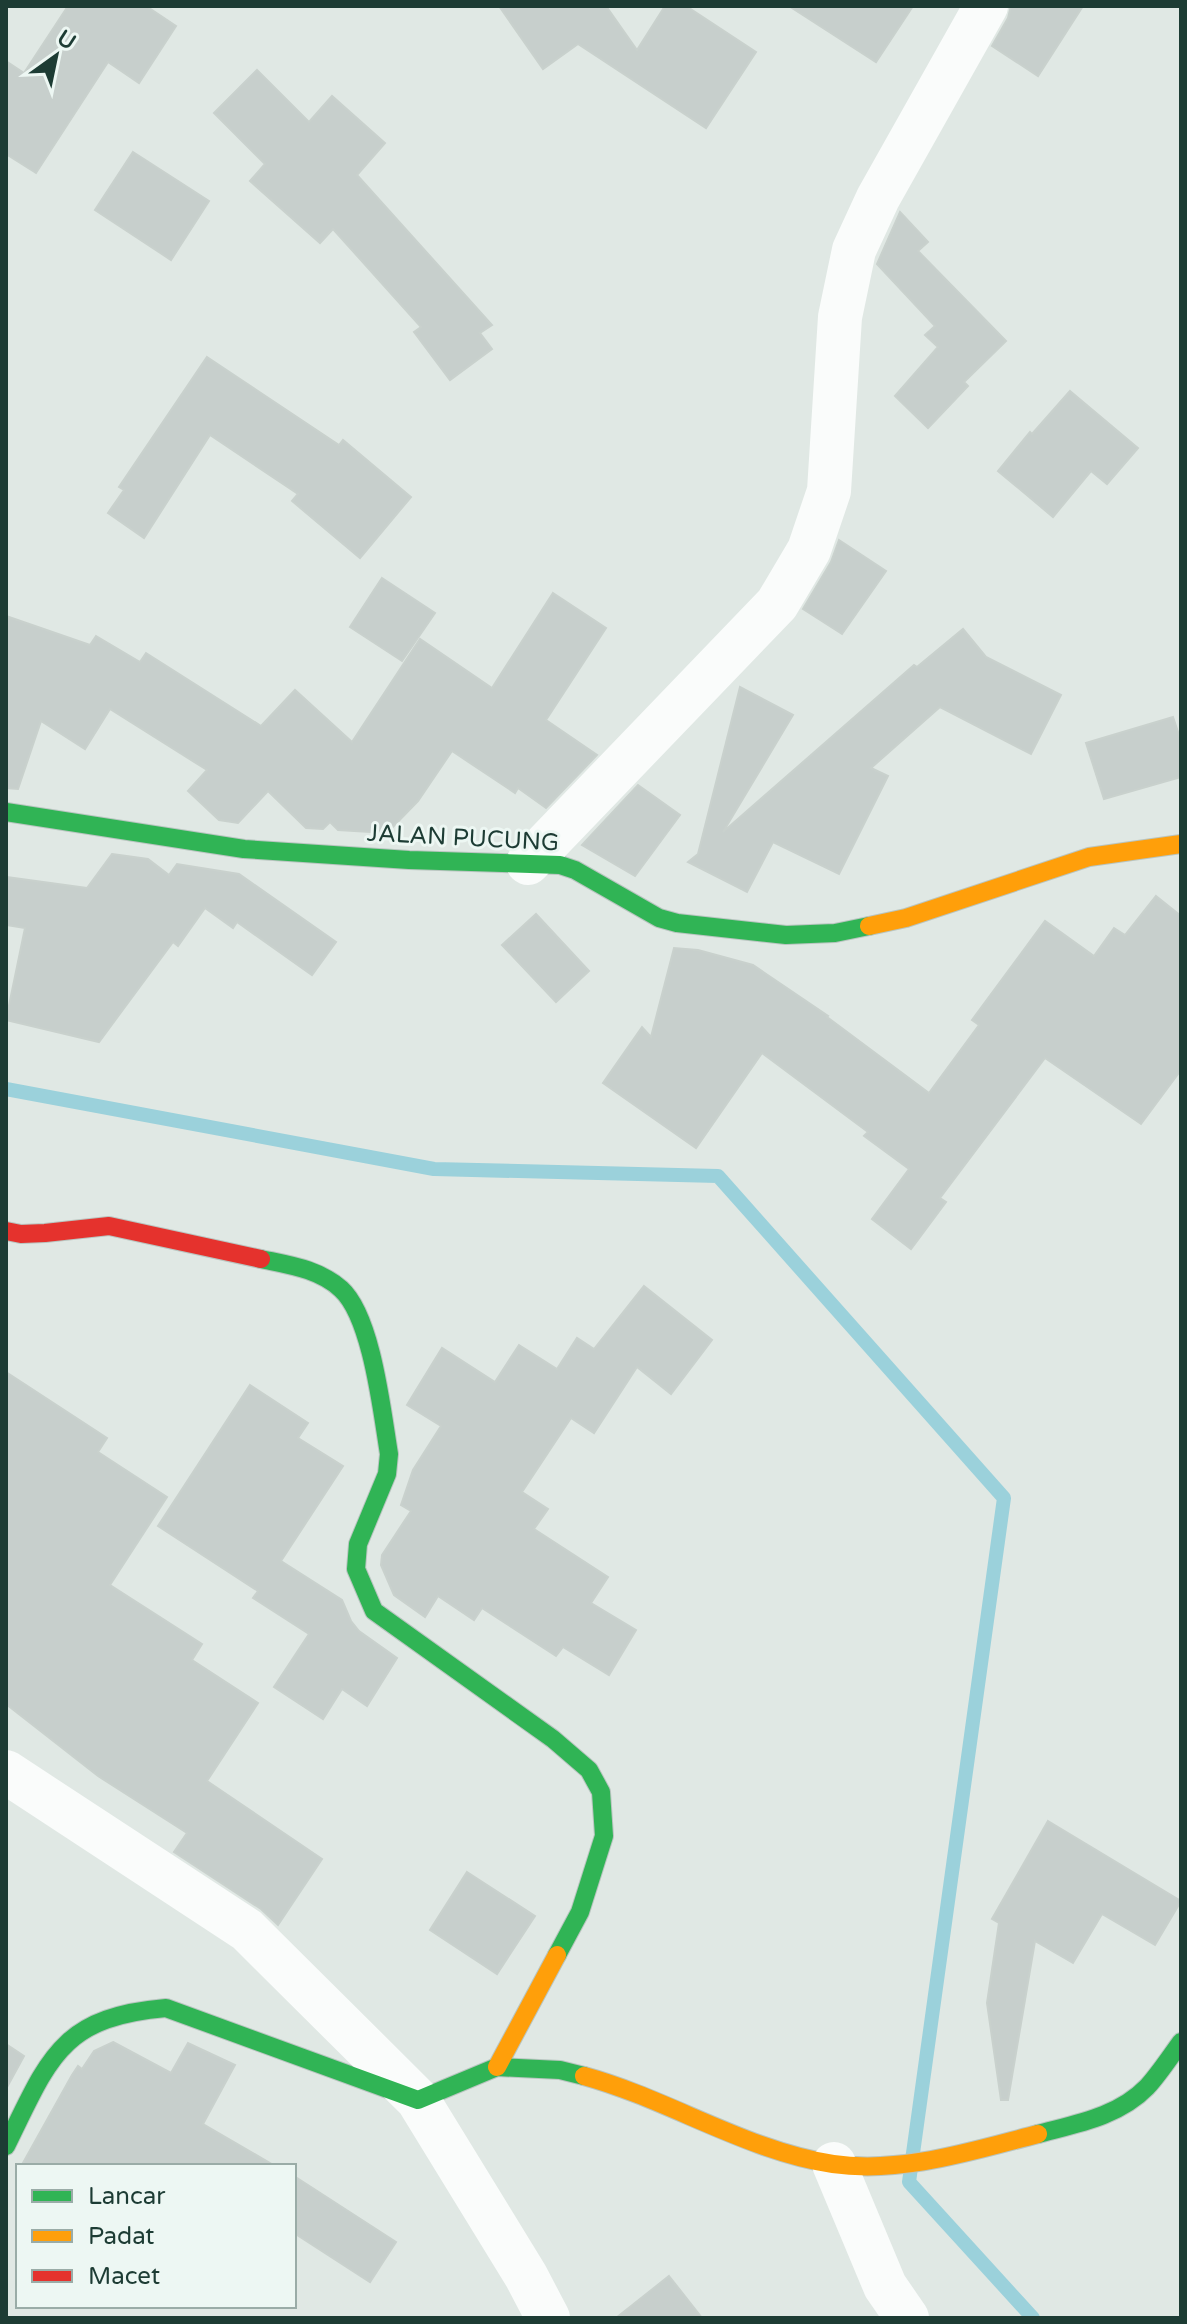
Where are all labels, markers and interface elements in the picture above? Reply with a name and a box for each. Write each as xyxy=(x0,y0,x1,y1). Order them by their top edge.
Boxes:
north arrow xyxy=(16,16,96,96)
text: U xyxy=(52,25,80,56)
street label: JALAN PUCUNG xyxy=(366,818,560,858)
legend xyxy=(16,2164,296,2308)
text: Lancar xyxy=(88,2182,166,2211)
text: Padat xyxy=(88,2222,155,2251)
text: Macet xyxy=(88,2262,160,2291)

